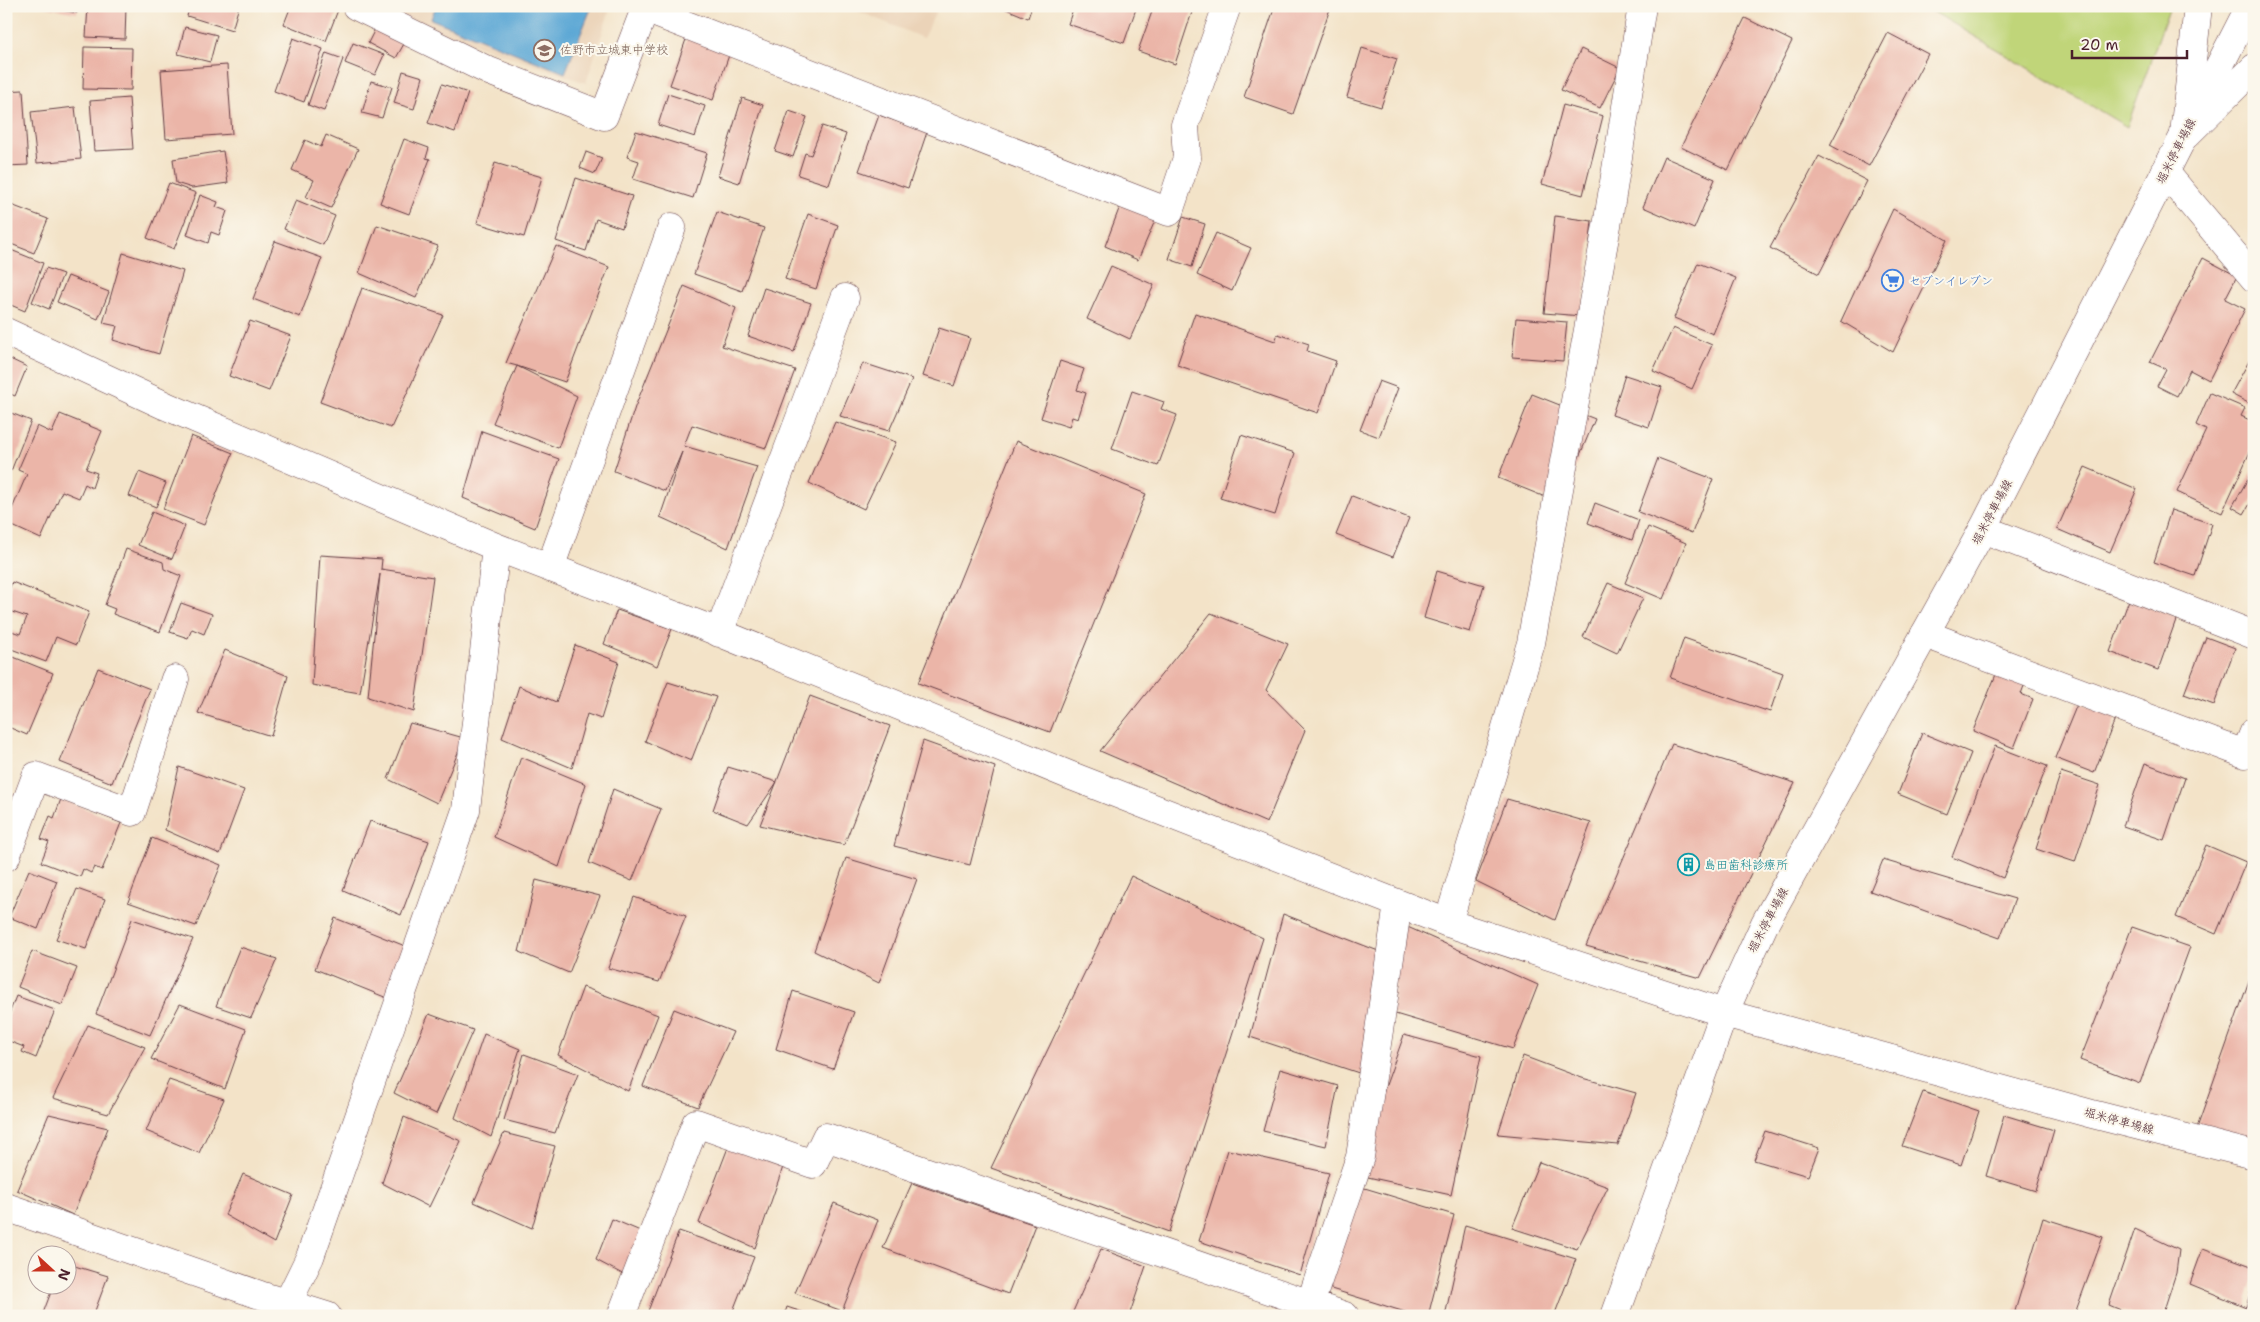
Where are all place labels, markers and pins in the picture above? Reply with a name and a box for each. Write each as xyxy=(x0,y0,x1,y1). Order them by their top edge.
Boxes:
school or university icon: 佐野市立城東中学校 xyxy=(532,38,556,62)
place label: 佐野市立城東中学校 xyxy=(560,42,668,58)
supermarket icon: セブンイレブン xyxy=(1881,269,1905,293)
place label: セブンイレブン xyxy=(1909,273,1993,289)
building icon: 島田歯科診療所 xyxy=(1676,853,1700,877)
place label: 島田歯科診療所 xyxy=(1704,857,1788,873)

